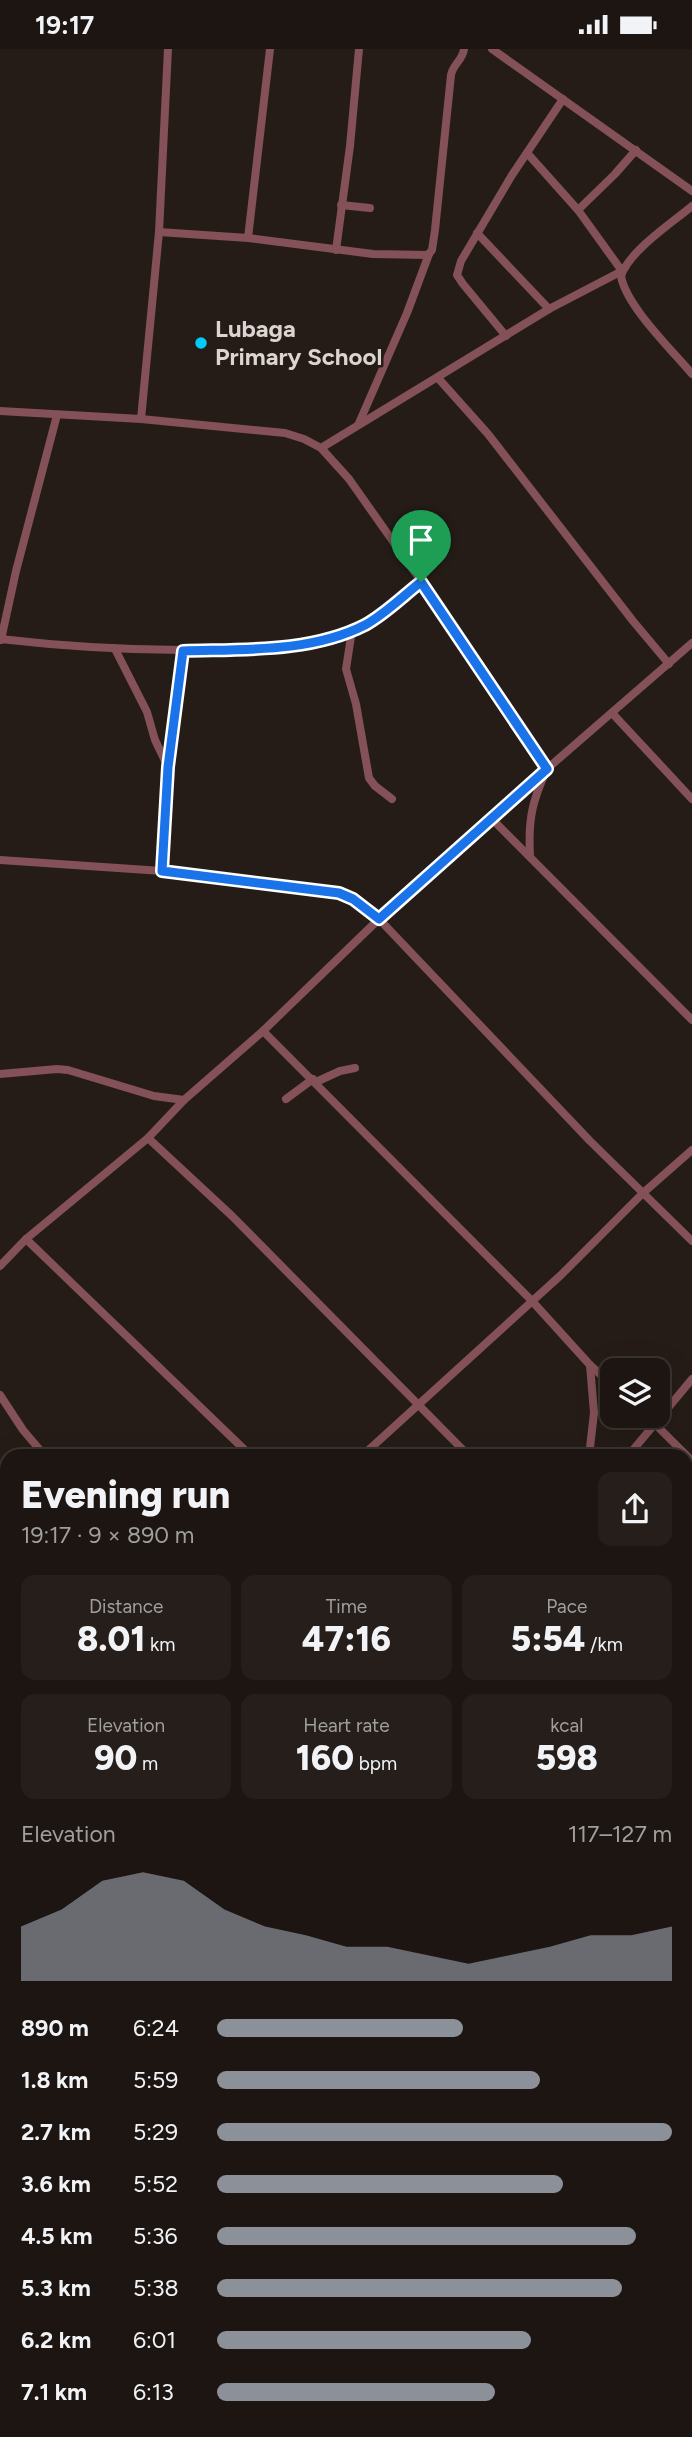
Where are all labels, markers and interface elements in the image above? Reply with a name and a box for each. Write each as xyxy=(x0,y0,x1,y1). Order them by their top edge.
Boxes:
text: 19:17 xyxy=(35,9,94,41)
place label: Lubaga Primary School xyxy=(215,314,382,371)
marker: Lubaga Primary School xyxy=(193,335,209,351)
pin xyxy=(391,510,451,582)
icon: arrive xyxy=(402,521,440,559)
map controls xyxy=(600,1358,670,1428)
button: layers xyxy=(600,1358,670,1428)
text: Evening run xyxy=(21,1472,230,1518)
button: share xyxy=(598,1472,672,1546)
text: 19:17 · 9 × 890 m xyxy=(21,1521,194,1549)
text: Distance xyxy=(89,1595,163,1618)
text: Time xyxy=(326,1595,367,1618)
text: Pace xyxy=(546,1595,587,1618)
text: 8.01 xyxy=(77,1618,145,1660)
text: 47:16 xyxy=(302,1618,391,1660)
text: 5:54 xyxy=(511,1618,585,1660)
text: km xyxy=(145,1633,175,1656)
text: /km xyxy=(585,1633,623,1656)
text: Elevation xyxy=(87,1714,165,1737)
text: Heart rate xyxy=(303,1714,390,1737)
text: kcal xyxy=(550,1714,583,1737)
text: 90 xyxy=(94,1737,137,1779)
text: 160 xyxy=(296,1737,354,1779)
text: 598 xyxy=(536,1737,598,1779)
text: m xyxy=(137,1752,158,1775)
text: bpm xyxy=(354,1752,397,1775)
text: Elevation xyxy=(21,1820,116,1848)
text: 117–127 m xyxy=(568,1820,672,1848)
text: 890 m xyxy=(21,2014,89,2042)
text: 6:24 xyxy=(133,2014,179,2042)
text: 1.8 km xyxy=(21,2066,88,2094)
text: 5:59 xyxy=(133,2066,178,2094)
text: 2.7 km xyxy=(21,2118,91,2146)
text: 5:29 xyxy=(133,2118,178,2146)
text: 3.6 km xyxy=(21,2170,91,2198)
text: 5:52 xyxy=(133,2170,178,2198)
text: 4.5 km xyxy=(21,2222,93,2250)
text: 5:36 xyxy=(133,2222,178,2250)
text: 5.3 km xyxy=(21,2274,91,2302)
text: 5:38 xyxy=(133,2274,179,2302)
text: 6.2 km xyxy=(21,2326,91,2354)
text: 6:01 xyxy=(133,2326,176,2354)
text: 7.1 km xyxy=(21,2378,87,2406)
text: 6:13 xyxy=(133,2378,174,2406)

